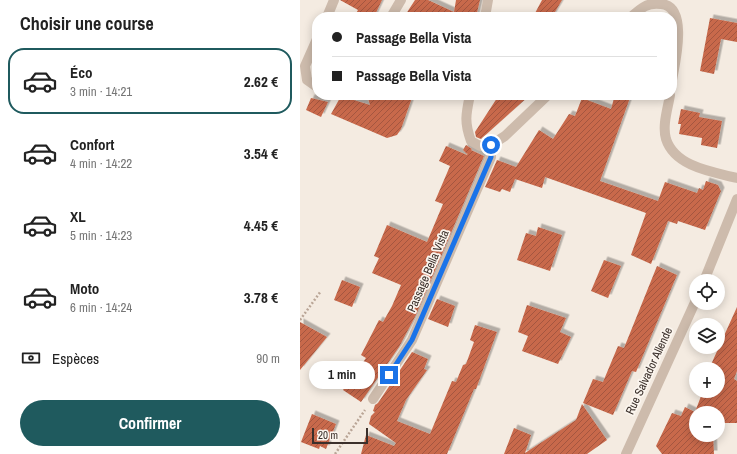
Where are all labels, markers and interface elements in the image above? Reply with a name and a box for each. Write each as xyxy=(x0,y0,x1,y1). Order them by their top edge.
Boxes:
text: Choisir une course xyxy=(20,11,154,36)
text: Passage Bella Vista xyxy=(356,27,471,48)
text: Éco xyxy=(70,62,93,83)
icon: car xyxy=(22,63,58,99)
text: Passage Bella Vista xyxy=(356,65,471,86)
text: 2.62 € xyxy=(244,71,278,92)
text: 3 min · 14:21 xyxy=(70,83,132,100)
text: Confort xyxy=(70,134,114,155)
icon: car xyxy=(22,135,58,171)
route start xyxy=(482,136,500,154)
text: 3.54 € xyxy=(244,143,278,164)
text: 4 min · 14:22 xyxy=(70,155,132,172)
text: XL xyxy=(70,206,86,227)
icon: car xyxy=(22,207,58,243)
text: 4.45 € xyxy=(244,215,278,236)
text: 5 min · 14:23 xyxy=(70,227,132,244)
street label: Passage Bella Vista xyxy=(403,227,453,315)
map controls xyxy=(689,274,725,442)
button: locate xyxy=(689,274,725,310)
text: Moto xyxy=(70,278,99,299)
icon: car xyxy=(22,279,58,315)
text: 3.78 € xyxy=(244,287,278,308)
text: 6 min · 14:24 xyxy=(70,299,132,316)
button: layers xyxy=(689,318,725,354)
street label: Rue Salvador Allende xyxy=(622,325,676,417)
icon: cash xyxy=(20,347,42,369)
text: Espèces xyxy=(52,348,99,369)
text: 90 m xyxy=(256,350,280,367)
callout: 1 min xyxy=(309,361,375,389)
button: + xyxy=(689,362,725,398)
text: 1 min xyxy=(328,366,356,383)
route end xyxy=(380,366,398,384)
button: Confirmer xyxy=(20,400,280,446)
button: − xyxy=(689,406,725,442)
scale bar xyxy=(312,426,368,445)
text: 20 m xyxy=(318,428,338,442)

